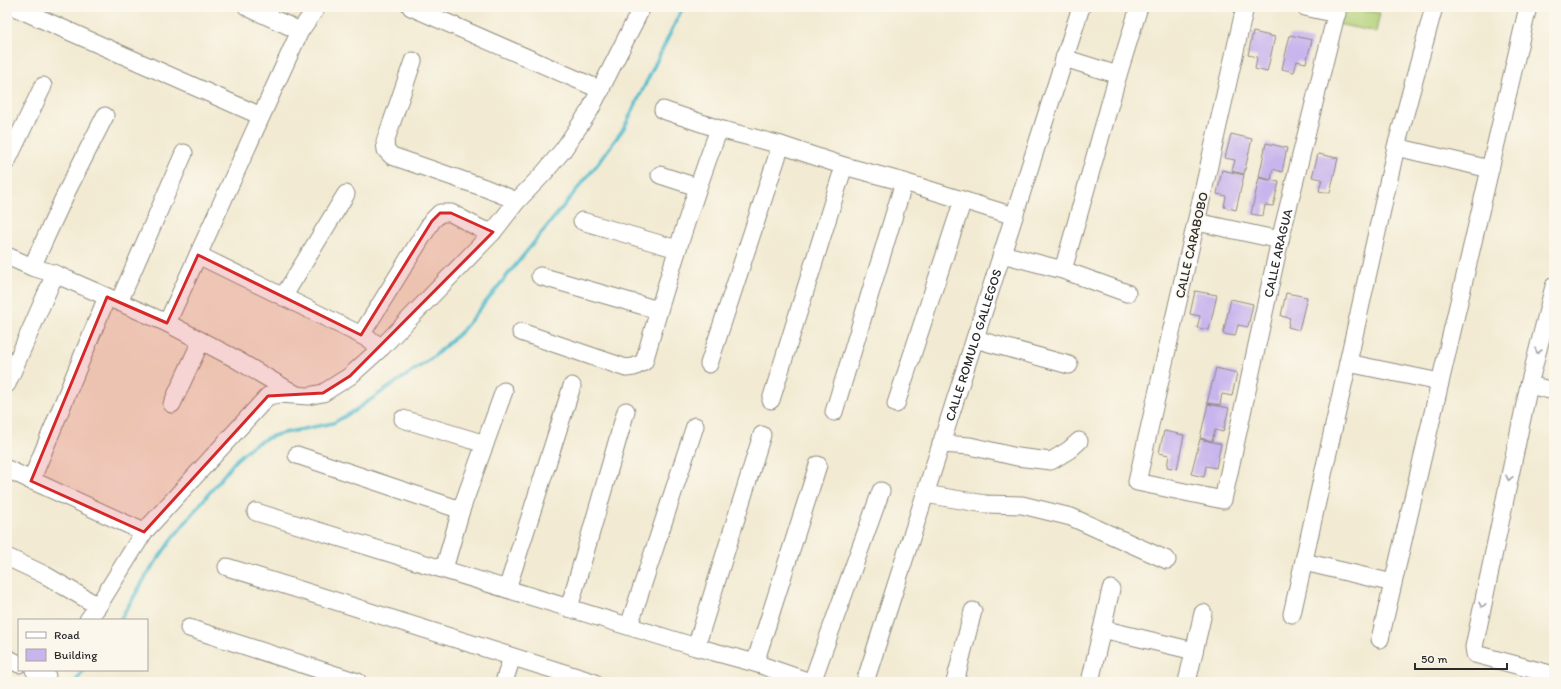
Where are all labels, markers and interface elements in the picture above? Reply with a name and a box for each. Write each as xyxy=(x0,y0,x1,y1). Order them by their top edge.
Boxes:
street label: CALLE CARABOBO xyxy=(1172,190,1211,300)
street label: CALLE ARAGUA xyxy=(1261,207,1296,299)
street label: CALLE ROMULO GALLEGOS xyxy=(942,267,1005,423)
one-way arrow xyxy=(1534,348,1542,354)
one-way arrow xyxy=(1506,475,1514,481)
one-way arrow xyxy=(1479,602,1487,608)
legend xyxy=(18,619,148,671)
text: Road xyxy=(54,628,80,642)
scale bar xyxy=(1415,645,1507,671)
text: Building xyxy=(54,648,98,662)
text: 50 m xyxy=(1421,652,1447,666)

